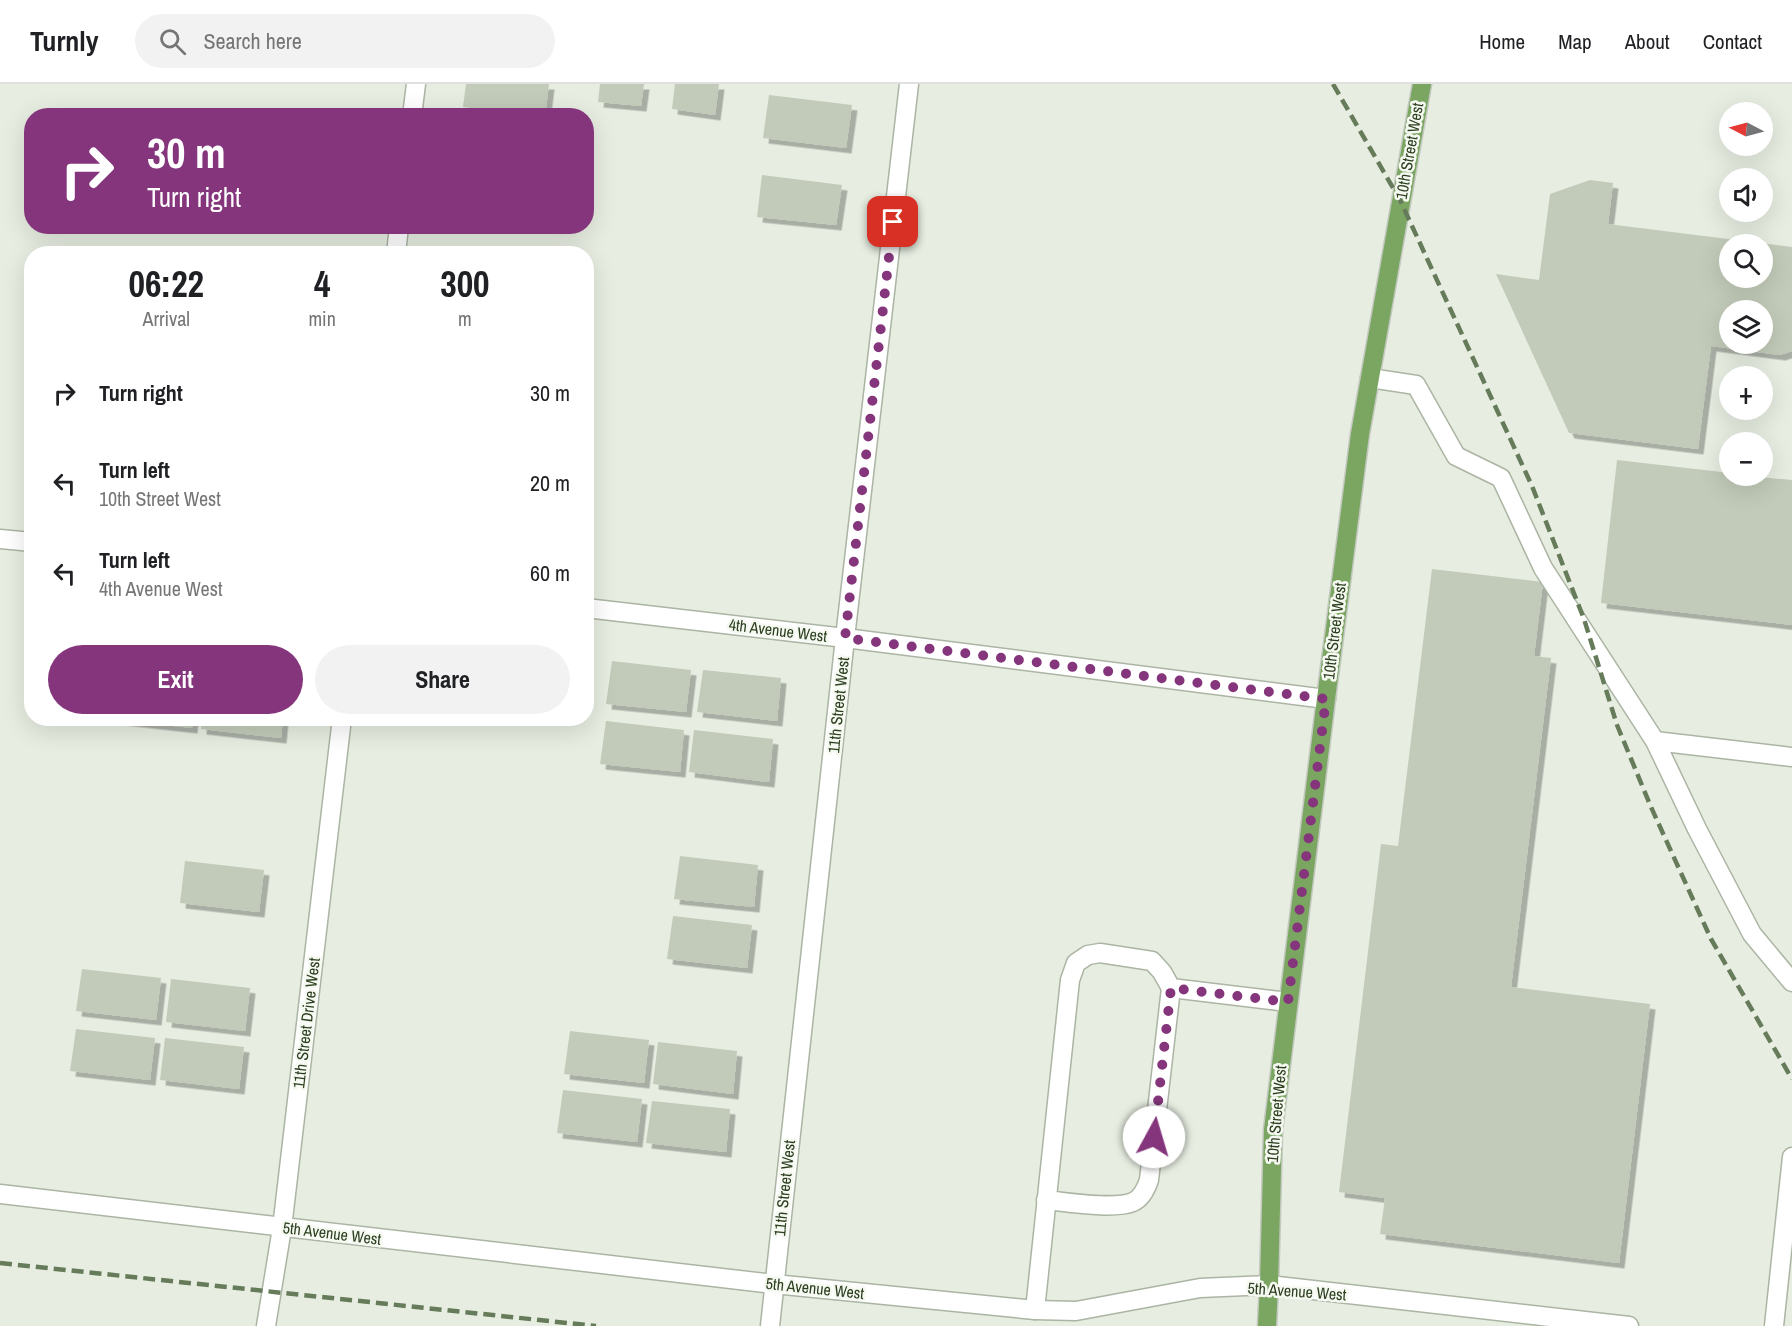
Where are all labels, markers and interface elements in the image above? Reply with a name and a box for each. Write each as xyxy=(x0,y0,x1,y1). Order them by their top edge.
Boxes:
search box xyxy=(135,14,555,68)
text: Turnly xyxy=(30,22,99,60)
icon: search xyxy=(156,25,189,58)
text: Search here xyxy=(204,26,302,56)
text: Home xyxy=(1479,27,1525,56)
text: Map xyxy=(1558,27,1592,56)
text: About xyxy=(1625,27,1670,56)
text: Contact xyxy=(1703,27,1762,56)
street label: 10th Street West xyxy=(1390,101,1428,201)
north arrow xyxy=(1719,102,1773,156)
map controls xyxy=(1719,102,1773,486)
text: 30 m xyxy=(147,125,226,181)
icon: right xyxy=(48,132,126,210)
button: sound xyxy=(1719,168,1773,222)
text: Turn right xyxy=(147,179,241,215)
pin xyxy=(867,196,918,247)
icon: arrive xyxy=(876,205,909,238)
button: search xyxy=(1719,234,1773,288)
text: 06:22 xyxy=(128,260,204,308)
text: 4 xyxy=(314,260,330,308)
text: 300 xyxy=(440,260,490,308)
button: layers xyxy=(1719,300,1773,354)
text: Arrival xyxy=(143,305,190,332)
text: min xyxy=(308,305,336,332)
text: m xyxy=(458,305,472,332)
button: + xyxy=(1719,366,1773,420)
icon: right xyxy=(48,377,81,410)
text: Turn right xyxy=(99,378,183,408)
text: 30 m xyxy=(530,378,570,408)
button: − xyxy=(1719,432,1773,486)
text: Turn left xyxy=(99,455,170,485)
icon: left xyxy=(48,467,81,500)
text: 20 m xyxy=(530,468,570,498)
text: 10th Street West xyxy=(99,485,221,512)
text: Turn left xyxy=(99,545,170,575)
icon: left xyxy=(48,557,81,590)
text: 60 m xyxy=(530,558,570,588)
text: 4th Avenue West xyxy=(99,575,222,602)
street label: 10th Street West xyxy=(1317,581,1351,681)
street label: 4th Avenue West xyxy=(728,613,829,647)
button: Exit xyxy=(48,645,303,714)
button: Share xyxy=(315,645,570,714)
street label: 11th Street West xyxy=(822,655,854,754)
street label: 11th Street Drive West xyxy=(287,956,325,1090)
street label: 10th Street West xyxy=(1261,1064,1291,1164)
position arrow xyxy=(1122,1105,1186,1169)
street label: 11th Street West xyxy=(768,1138,800,1237)
street label: 5th Avenue West xyxy=(282,1216,383,1250)
street label: 5th Avenue West xyxy=(765,1272,866,1304)
street label: 5th Avenue West xyxy=(1247,1277,1347,1305)

